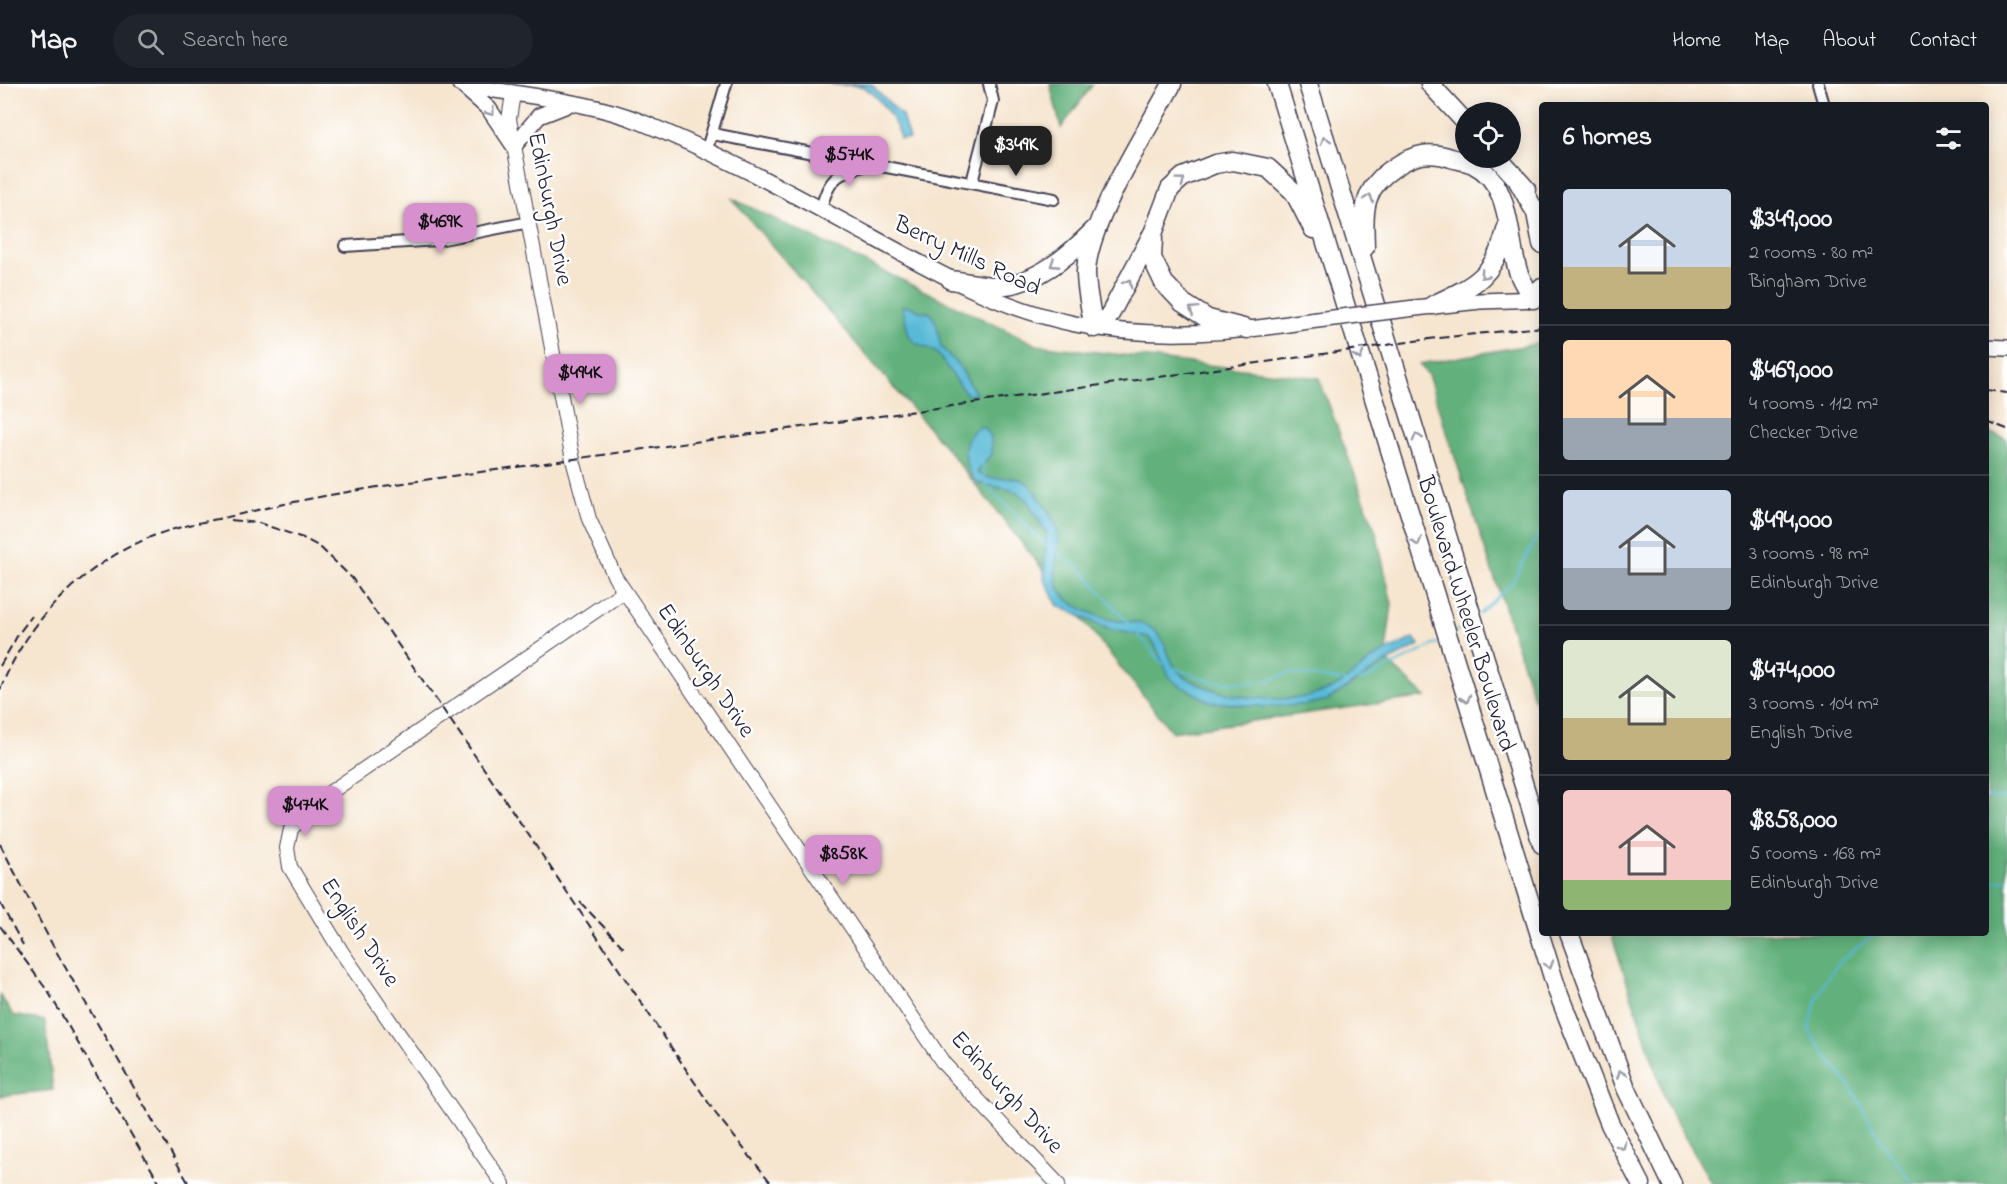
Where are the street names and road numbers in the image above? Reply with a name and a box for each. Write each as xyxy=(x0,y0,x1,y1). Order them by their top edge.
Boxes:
street label: Edinburgh Drive xyxy=(517,129,581,289)
street label: Berry Mills Road xyxy=(886,207,1047,307)
street label: Boulevard Wheeler Boulevard xyxy=(1406,471,1524,756)
street label: Edinburgh Drive xyxy=(647,597,763,745)
street label: English Drive xyxy=(310,871,408,995)
street label: Edinburgh Drive xyxy=(941,1024,1071,1163)

